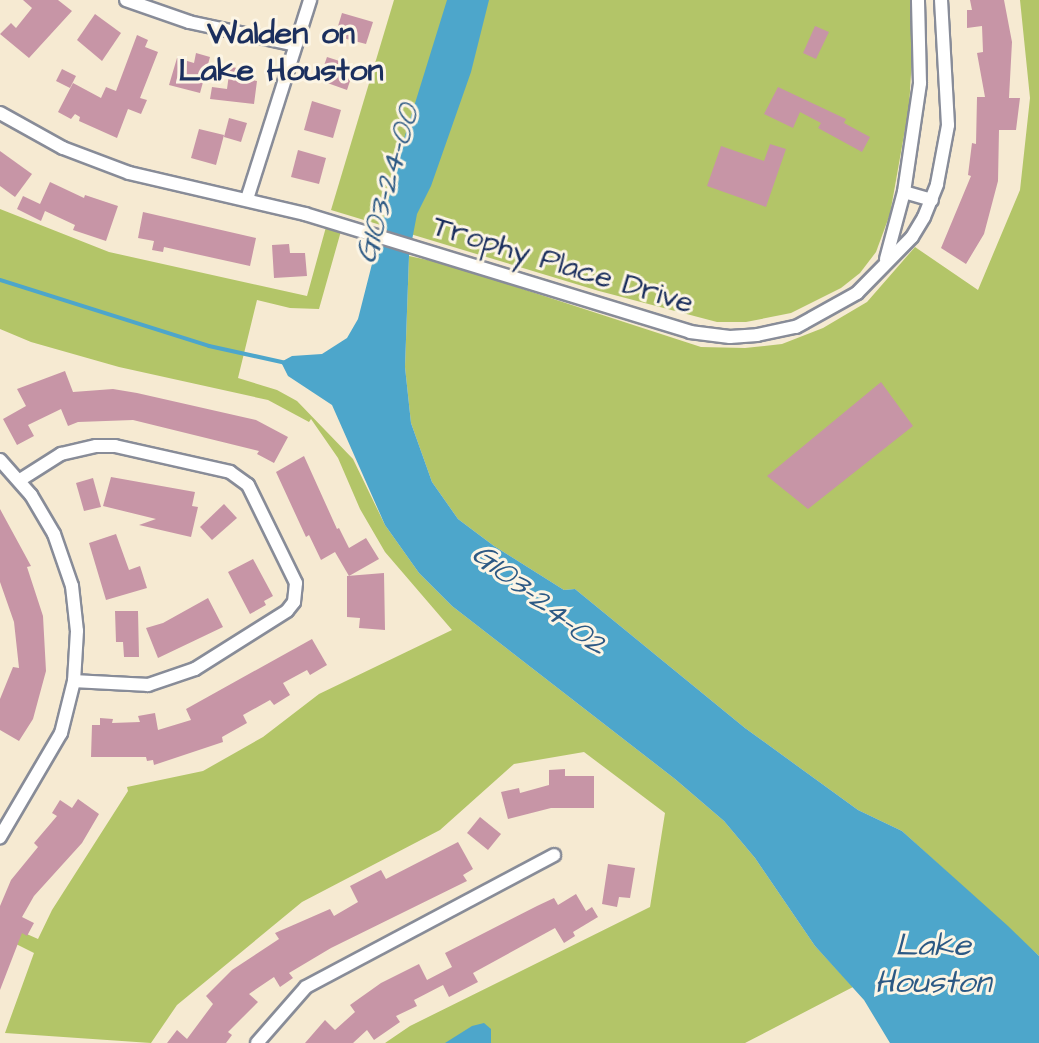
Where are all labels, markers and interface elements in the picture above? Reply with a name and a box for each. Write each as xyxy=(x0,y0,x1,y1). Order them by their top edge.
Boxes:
district label: Walden on Lake Houston xyxy=(179,16,383,91)
water label: G103-24-00 xyxy=(347,100,429,268)
street label: Trophy Place Drive xyxy=(428,208,698,322)
water label: G103-24-02 xyxy=(464,535,614,665)
water label: Lake Houston xyxy=(875,928,991,1003)

